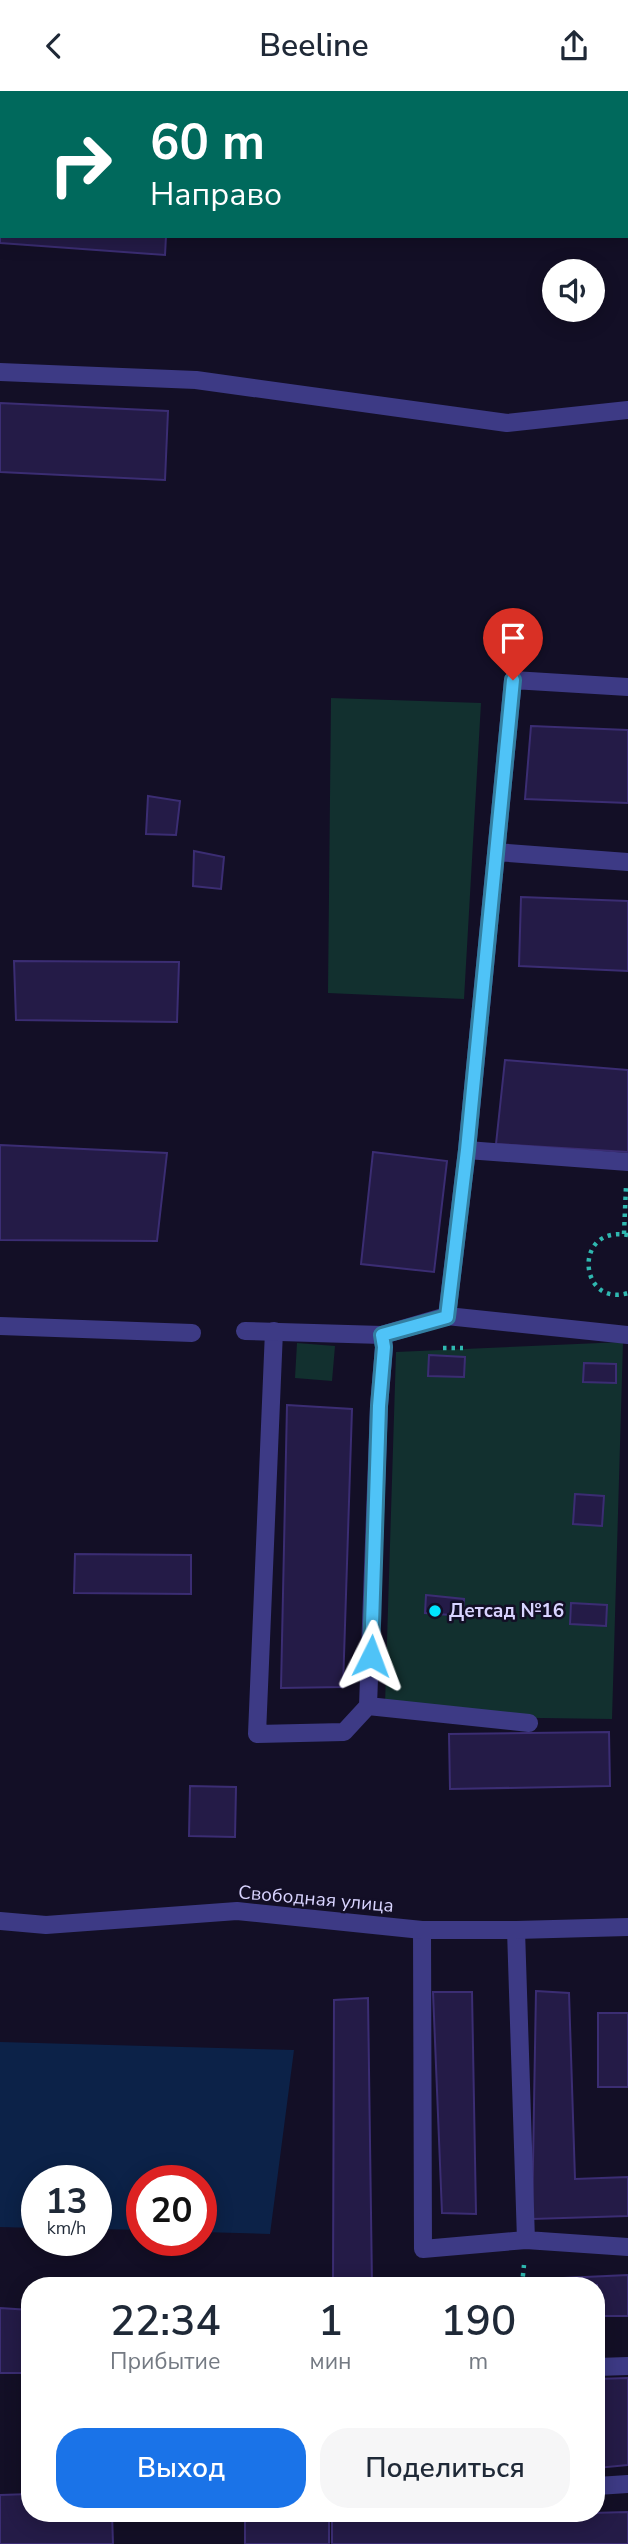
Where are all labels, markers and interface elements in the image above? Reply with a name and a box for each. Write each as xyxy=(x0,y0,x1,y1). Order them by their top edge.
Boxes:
text: Beeline xyxy=(259,24,369,67)
icon: back xyxy=(35,27,73,65)
icon: share xyxy=(555,27,593,65)
text: 60 m xyxy=(150,109,265,176)
icon: right xyxy=(35,119,126,210)
text: Направо xyxy=(150,173,282,216)
map controls xyxy=(542,259,605,322)
button: sound xyxy=(542,259,605,322)
pin xyxy=(483,608,543,680)
icon: arrive xyxy=(494,619,532,657)
place label: Детсад №16 xyxy=(449,1598,564,1624)
marker: Детсад №16 xyxy=(427,1603,443,1619)
position arrow xyxy=(334,1619,408,1693)
street label: Свободная улица xyxy=(237,1879,395,1919)
speed limit sign: 20 xyxy=(126,2165,217,2256)
text: 13 xyxy=(45,2178,88,2225)
text: km/h xyxy=(47,2216,86,2240)
text: 22:34 xyxy=(110,2293,221,2350)
text: 1 xyxy=(318,2293,343,2350)
text: 190 xyxy=(440,2293,516,2350)
text: Прибытие xyxy=(110,2346,220,2377)
text: мин xyxy=(310,2346,352,2377)
text: m xyxy=(468,2346,488,2377)
button: Выход xyxy=(56,2428,306,2508)
button: Поделиться xyxy=(320,2428,570,2508)

